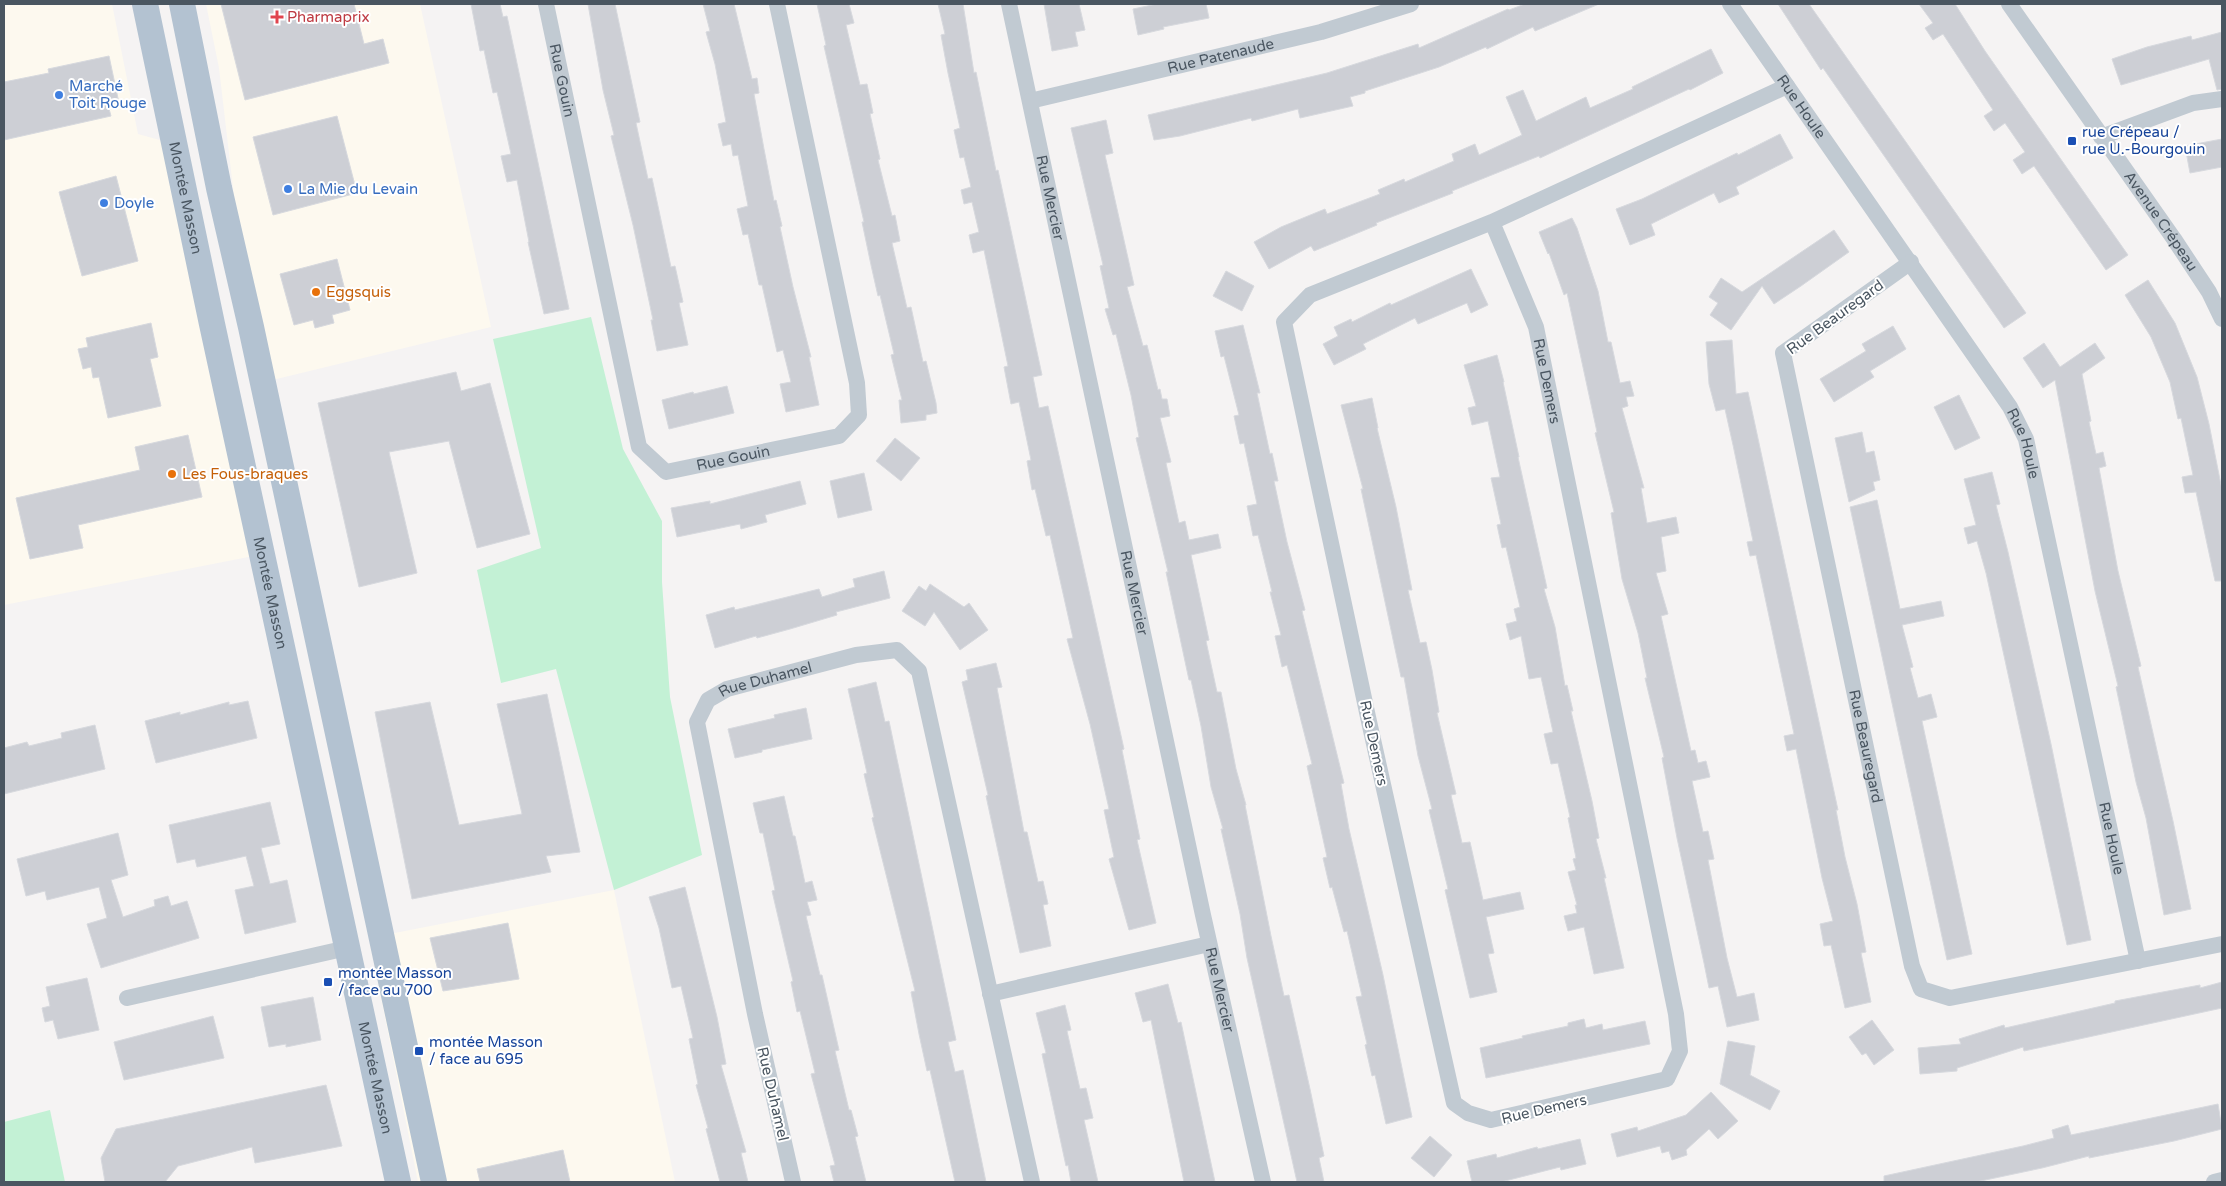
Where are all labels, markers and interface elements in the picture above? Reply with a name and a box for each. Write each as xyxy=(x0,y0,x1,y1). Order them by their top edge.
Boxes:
place label: Pharmaprix xyxy=(287,8,370,26)
marker: Pharmaprix xyxy=(271,11,283,23)
street label: Rue Patenaude xyxy=(1166,34,1276,77)
street label: Rue Gouin xyxy=(546,42,579,119)
street label: Rue Houle xyxy=(1773,71,1830,142)
place label: Marché Toit Rouge xyxy=(69,77,147,112)
marker: Marché Toit Rouge xyxy=(53,89,65,101)
place label: rue Crépeau / rue U.-Bourgouin xyxy=(2082,123,2205,158)
marker: rue Crépeau / rue U.-Bourgouin xyxy=(2066,135,2078,147)
street label: Montée Masson xyxy=(165,140,206,256)
street label: Rue Mercier xyxy=(1032,153,1068,242)
street label: Avenue Crépeau xyxy=(2120,168,2202,275)
place label: La Mie du Levain xyxy=(298,180,418,198)
marker: La Mie du Levain xyxy=(282,183,294,195)
place label: Doyle xyxy=(114,194,154,212)
marker: Doyle xyxy=(98,197,110,209)
street label: Rue Beauregard xyxy=(1783,276,1887,358)
place label: Eggsquis xyxy=(326,283,391,301)
marker: Eggsquis xyxy=(310,286,322,298)
street label: Rue Demers xyxy=(1530,337,1565,425)
street label: Rue Houle xyxy=(2003,405,2043,480)
street label: Rue Gouin xyxy=(695,442,772,474)
place label: Les Fous-braques xyxy=(182,465,308,483)
marker: Les Fous-braques xyxy=(166,468,178,480)
street label: Montée Masson xyxy=(249,535,291,651)
street label: Rue Mercier xyxy=(1117,549,1152,637)
street label: Rue Duhamel xyxy=(715,658,814,701)
street label: Rue Beauregard xyxy=(1845,688,1886,805)
street label: Rue Demers xyxy=(1356,699,1392,787)
street label: Rue Houle xyxy=(2095,800,2128,876)
street label: Rue Mercier xyxy=(1202,946,1238,1034)
place label: montée Masson / face au 700 xyxy=(338,964,452,999)
marker: montée Masson / face au 700 xyxy=(322,976,334,988)
street label: Montée Masson xyxy=(354,1020,396,1135)
place label: montée Masson / face au 695 xyxy=(429,1033,543,1068)
marker: montée Masson / face au 695 xyxy=(413,1045,425,1057)
street label: Rue Duhamel xyxy=(753,1045,793,1143)
street label: Rue Demers xyxy=(1500,1090,1588,1128)

